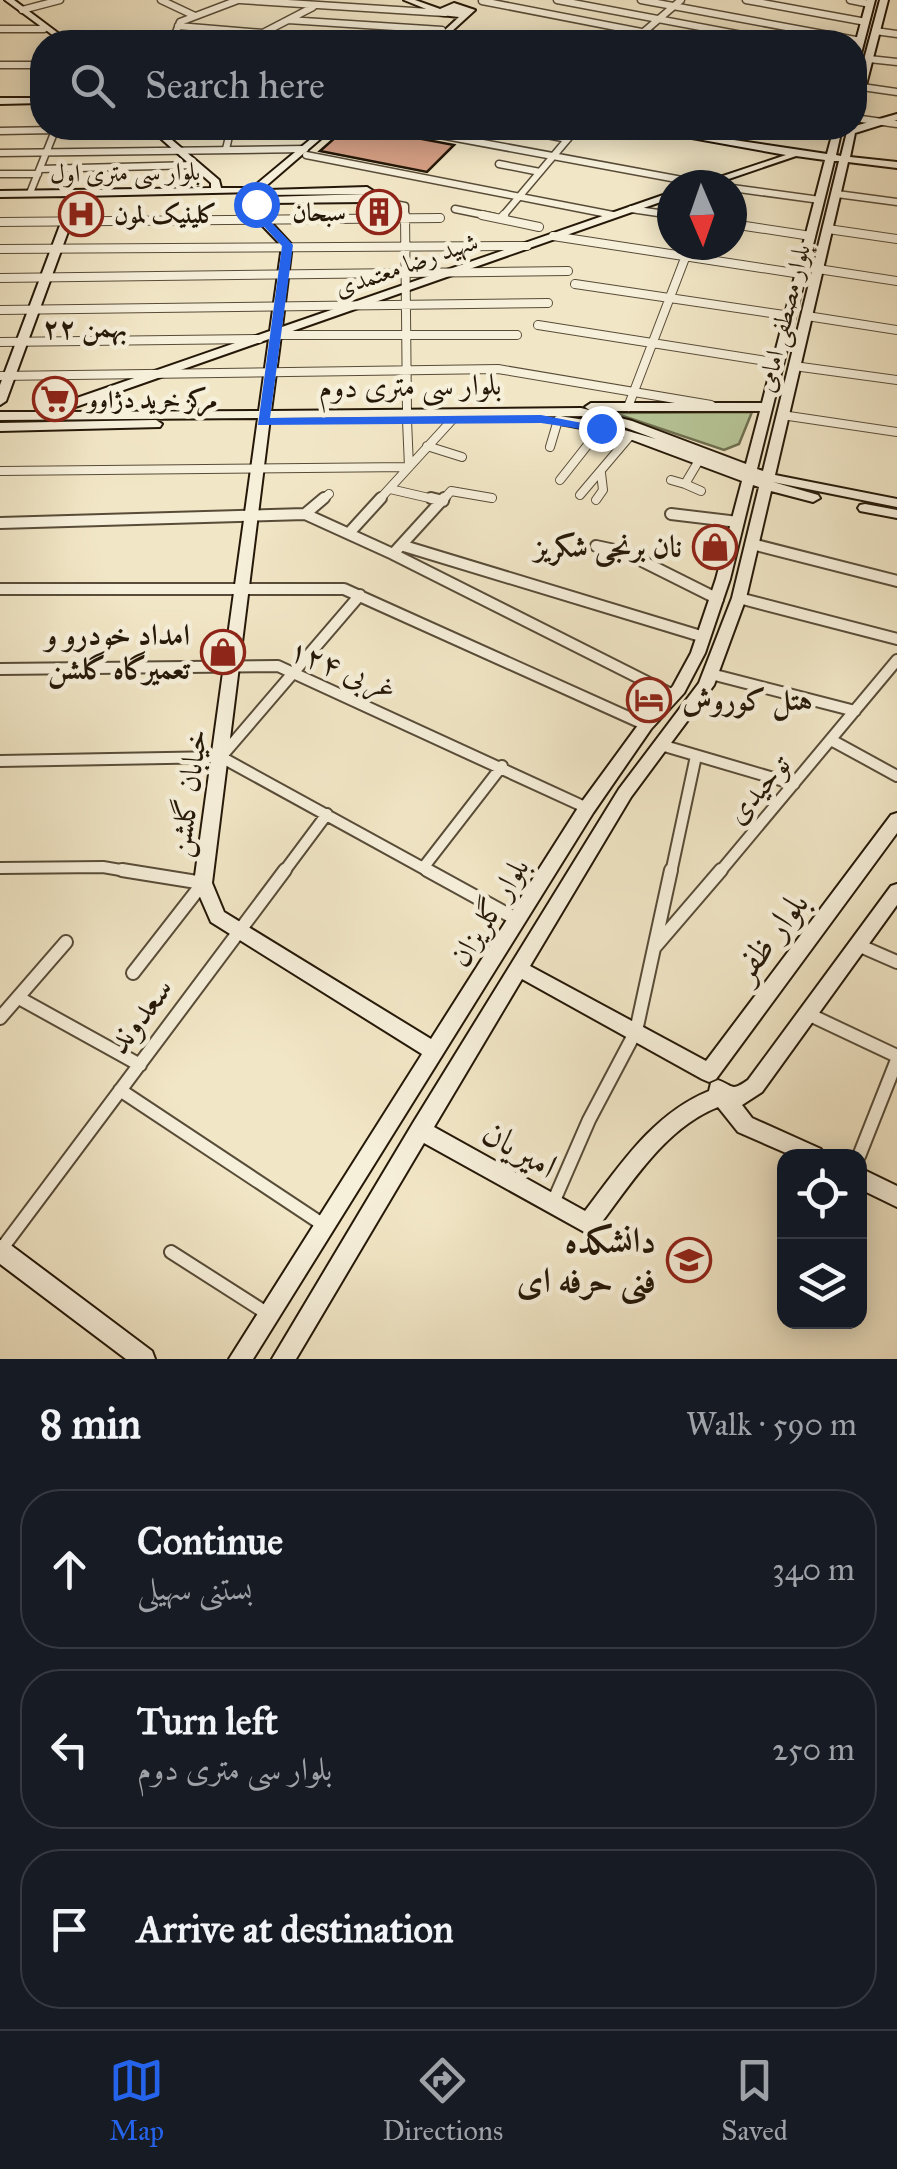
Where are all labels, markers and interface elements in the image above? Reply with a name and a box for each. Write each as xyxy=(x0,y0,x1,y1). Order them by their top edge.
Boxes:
search box xyxy=(30,30,867,140)
icon: search xyxy=(65,58,120,113)
text: Search here xyxy=(145,62,325,108)
street label: بلوار سی متری اول xyxy=(49,156,201,191)
north arrow xyxy=(657,170,747,260)
route start xyxy=(234,182,280,228)
building icon: سبحان xyxy=(356,189,402,235)
hospital icon: کلینیک لمون xyxy=(58,191,104,237)
place label: سبحان xyxy=(292,197,346,228)
place label: کلینیک لمون xyxy=(114,199,217,230)
street label: شهید رضا معتمدی xyxy=(331,226,482,304)
street label: بلوار مصطفی امامی xyxy=(750,241,820,396)
district label: ۲۲ بهمن xyxy=(43,310,127,346)
street label: بلوار سی متری دوم xyxy=(318,366,502,414)
supermarket icon: مرکز خرید دژاوو xyxy=(32,376,78,422)
place label: مرکز خرید دژاوو xyxy=(85,384,218,417)
route end xyxy=(579,406,625,452)
shop icon: نان برنجی شکریز xyxy=(692,524,738,570)
place label: نان برنجی شکریز xyxy=(531,529,682,567)
place label: امداد خودرو و تعمیرگاه گلشن xyxy=(42,617,191,689)
shop icon: امداد خودرو و تعمیرگاه گلشن xyxy=(200,629,246,675)
street label: ۱۲۴ غربی xyxy=(283,631,402,710)
hotel icon: هتل کوروش xyxy=(626,677,672,723)
place label: هتل کوروش xyxy=(682,682,813,721)
street label: خیابان گلشن xyxy=(161,727,217,860)
street label: توحیدی xyxy=(718,747,799,832)
street label: بلوار گلریزان xyxy=(441,851,537,974)
street label: بلوار ظفر xyxy=(721,883,818,992)
street label: سعدوند xyxy=(96,968,182,1063)
street label: امیریان xyxy=(475,1111,565,1188)
map controls xyxy=(777,1149,867,1329)
button: locate xyxy=(777,1149,867,1239)
place label: دانشکده فنی حرفه ای xyxy=(516,1219,656,1305)
school or university icon: دانشکده فنی حرفه ای xyxy=(666,1237,712,1283)
button: layers xyxy=(777,1239,867,1329)
text: 8 min xyxy=(40,1398,141,1450)
text: Walk · 590 m xyxy=(686,1405,857,1444)
text: Continue xyxy=(137,1518,283,1564)
icon: ahead xyxy=(42,1542,97,1597)
text: 340 m xyxy=(772,1550,855,1589)
text: بستنی سهیلی xyxy=(137,1570,253,1609)
text: Turn left xyxy=(137,1698,278,1744)
icon: left xyxy=(42,1722,97,1777)
text: 250 m xyxy=(772,1730,855,1769)
text: بلوار سی متری دوم xyxy=(137,1750,332,1789)
icon: arrive xyxy=(42,1902,97,1957)
text: Arrive at destination xyxy=(137,1906,454,1952)
tab: Map xyxy=(109,2053,164,2148)
tab: Directions xyxy=(382,2053,503,2148)
tab: Saved xyxy=(721,2053,788,2148)

